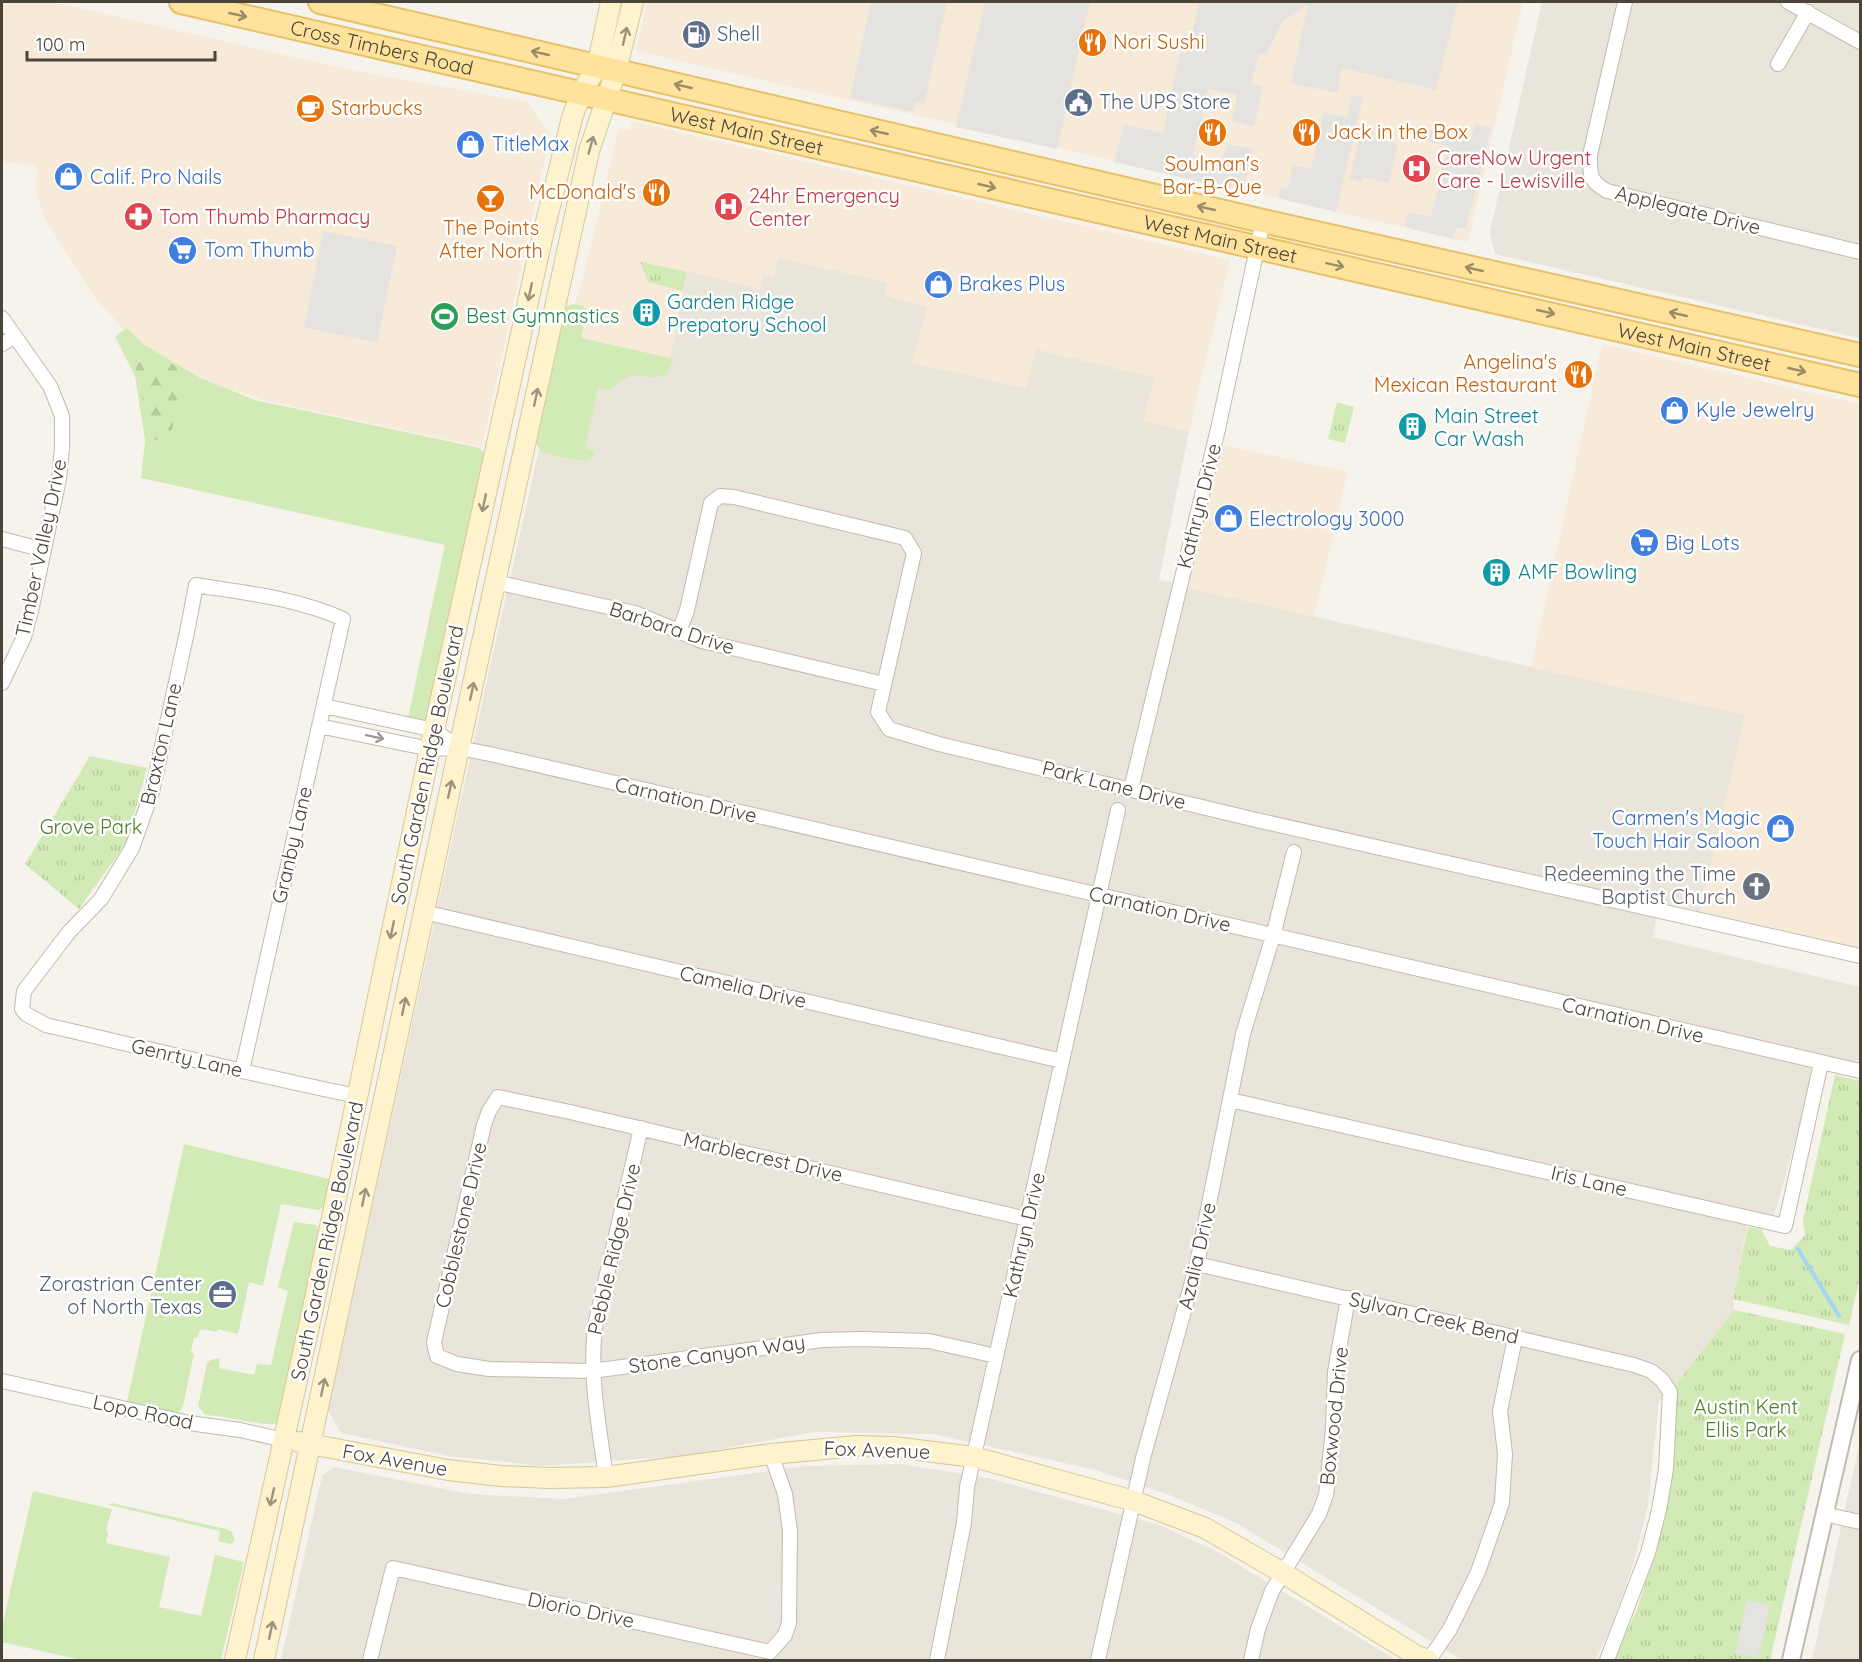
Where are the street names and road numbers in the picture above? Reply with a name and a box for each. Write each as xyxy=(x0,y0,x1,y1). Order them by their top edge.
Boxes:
street label: Cross Timbers Road xyxy=(288,14,476,80)
street label: West Main Street xyxy=(667,101,826,160)
street label: Applegate Drive xyxy=(1613,179,1763,240)
street label: West Main Street xyxy=(1141,209,1300,268)
street label: West Main Street xyxy=(1615,317,1774,376)
street label: Kathryn Drive xyxy=(1171,441,1226,571)
street label: Timber Valley Drive xyxy=(9,457,72,639)
street label: Barbara Drive xyxy=(606,596,738,660)
street label: South Garden Ridge Boulevard xyxy=(385,623,468,907)
street label: Braxton Lane xyxy=(134,680,187,807)
street label: Park Lane Drive xyxy=(1040,755,1188,814)
street label: Carnation Drive xyxy=(613,771,760,828)
street label: Granby Lane xyxy=(266,784,317,906)
street label: Carnation Drive xyxy=(1087,880,1234,937)
street label: Camelia Drive xyxy=(677,960,809,1013)
street label: Carnation Drive xyxy=(1560,991,1707,1048)
street label: Genrty Lane xyxy=(129,1033,245,1082)
street label: South Garden Ridge Boulevard xyxy=(285,1099,368,1383)
street label: Marblecrest Drive xyxy=(681,1126,845,1187)
street label: Cobblestone Drive xyxy=(429,1139,492,1310)
street label: Iris Lane xyxy=(1549,1160,1630,1201)
street label: Pebble Ridge Drive xyxy=(582,1161,645,1337)
street label: Kathryn Drive xyxy=(997,1170,1050,1300)
street label: Azalia Drive xyxy=(1172,1200,1221,1312)
street label: Sylvan Creek Bend xyxy=(1347,1286,1521,1349)
street label: Stone Canyon Way xyxy=(627,1329,807,1378)
street label: Boxwood Drive xyxy=(1314,1345,1353,1487)
street label: Lopo Road xyxy=(91,1389,196,1434)
street label: Fox Avenue xyxy=(823,1435,931,1464)
street label: Fox Avenue xyxy=(341,1438,450,1481)
street label: Diorio Drive xyxy=(525,1586,637,1633)

